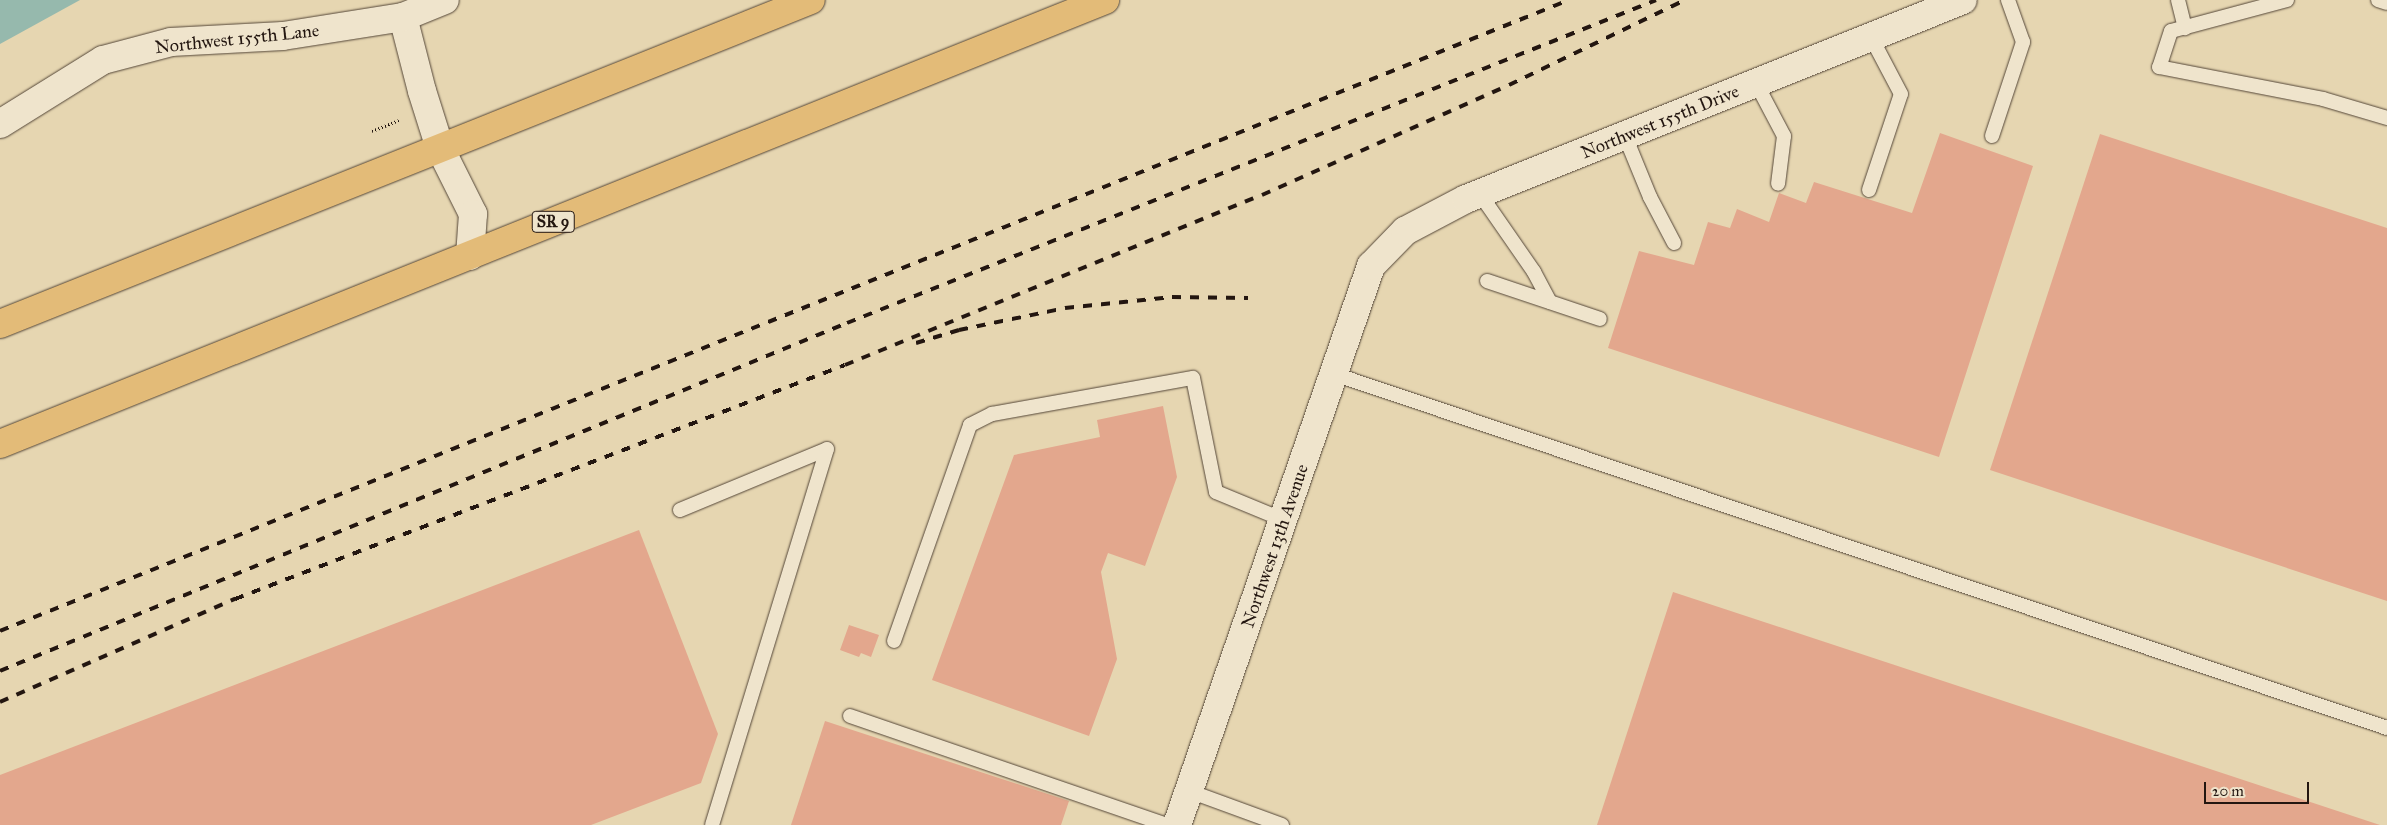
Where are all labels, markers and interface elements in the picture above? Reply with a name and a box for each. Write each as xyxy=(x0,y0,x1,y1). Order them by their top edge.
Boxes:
street label: Northwest 155th Lane xyxy=(154,20,320,58)
street label: Northwest 155th Drive xyxy=(1578,80,1742,164)
road number: SR 9 xyxy=(532,208,574,236)
street label: Northwest 13th Avenue xyxy=(1237,461,1313,631)
scale bar xyxy=(2207,772,2312,804)
text: 20 m xyxy=(2212,782,2244,800)

